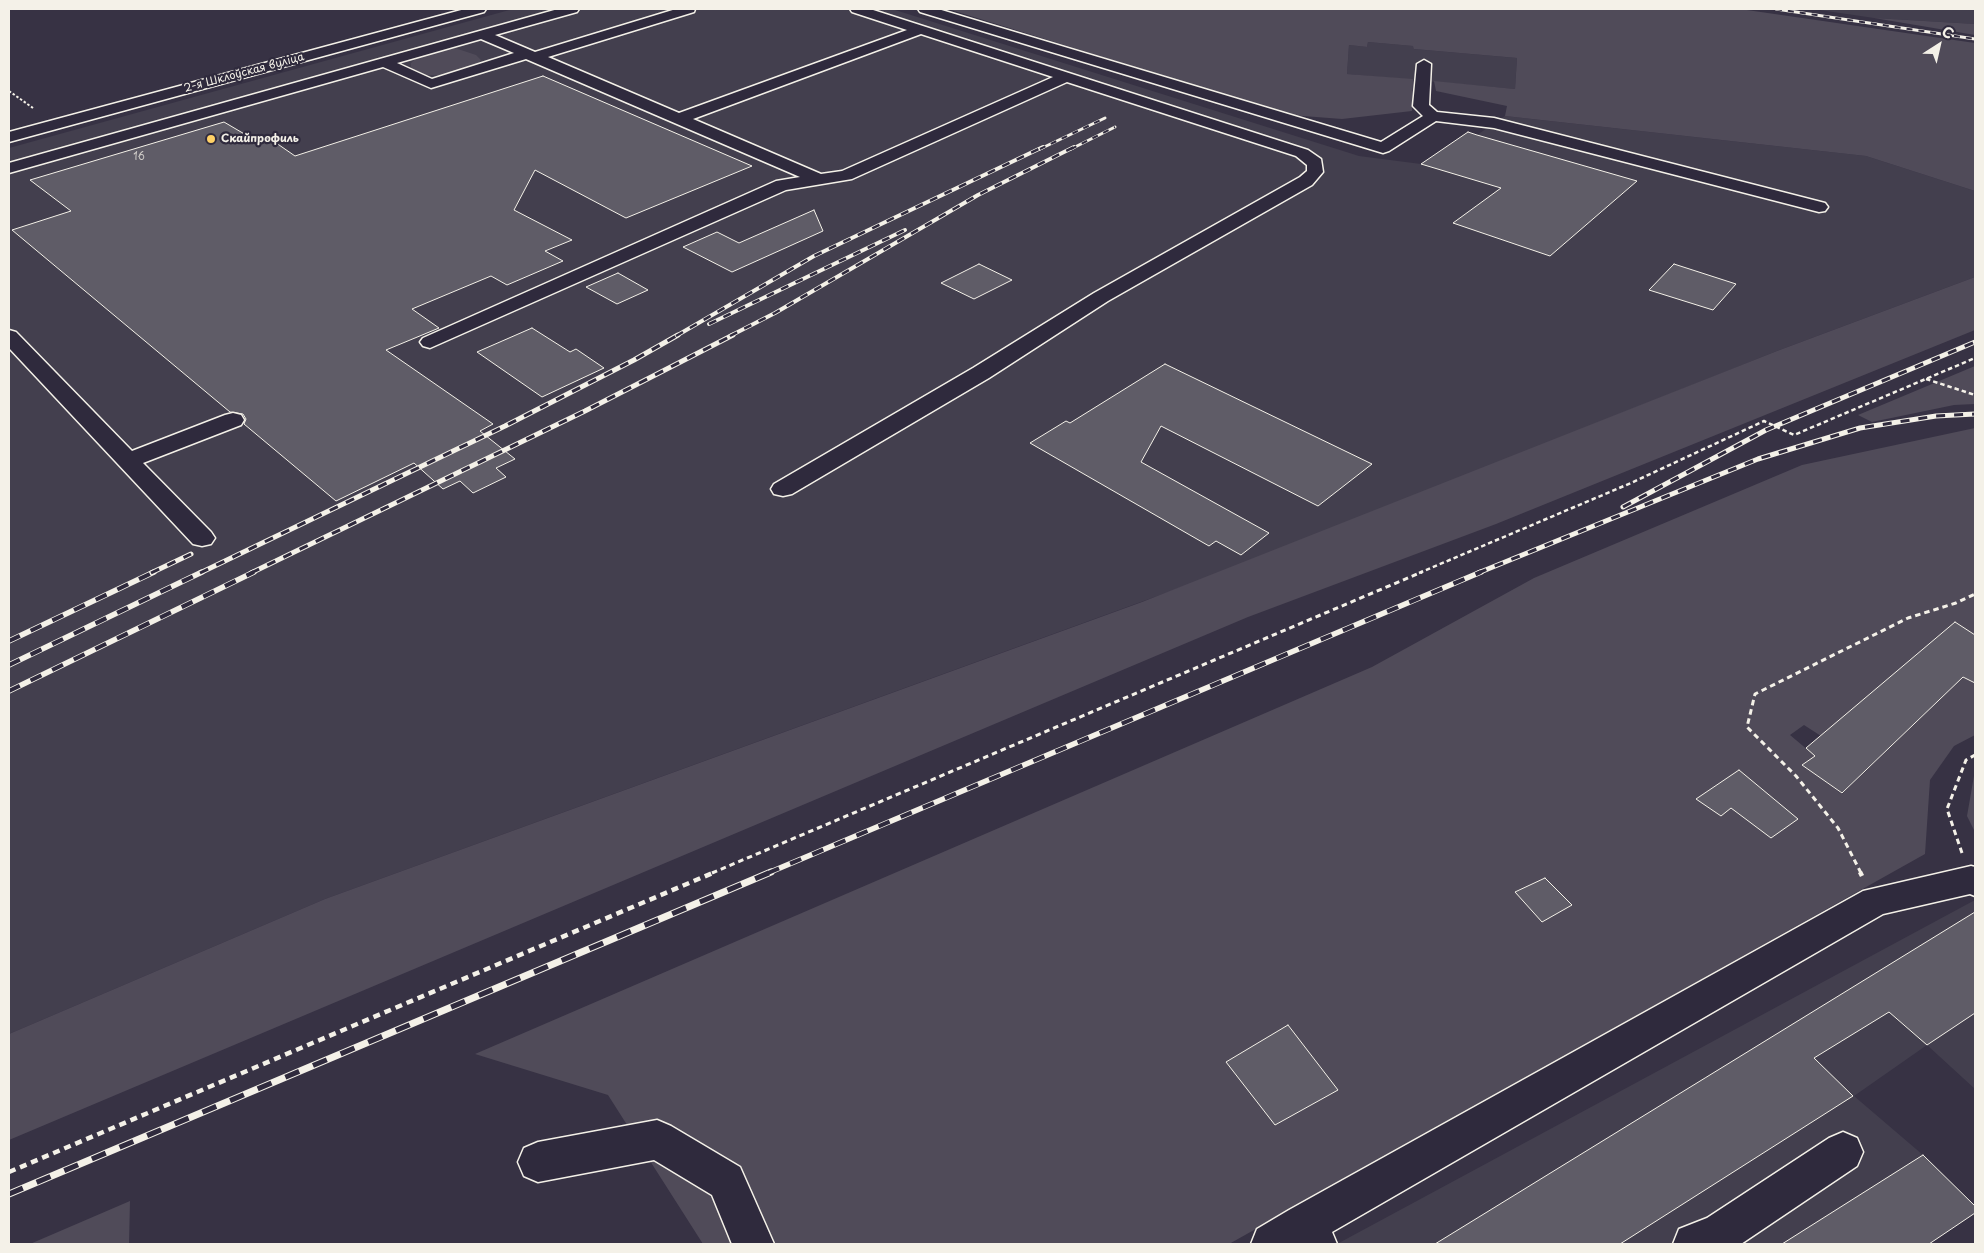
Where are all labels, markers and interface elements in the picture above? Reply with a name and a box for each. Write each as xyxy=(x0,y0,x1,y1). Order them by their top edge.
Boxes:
north arrow xyxy=(1914,20,1964,70)
text: С xyxy=(1938,21,1958,44)
street label: 2-я Шклоўская вуліца xyxy=(182,51,306,95)
place label: Скайпрофиль xyxy=(221,132,299,146)
marker: Скайпрофиль xyxy=(205,133,217,145)
house number: 16 xyxy=(133,151,145,163)

